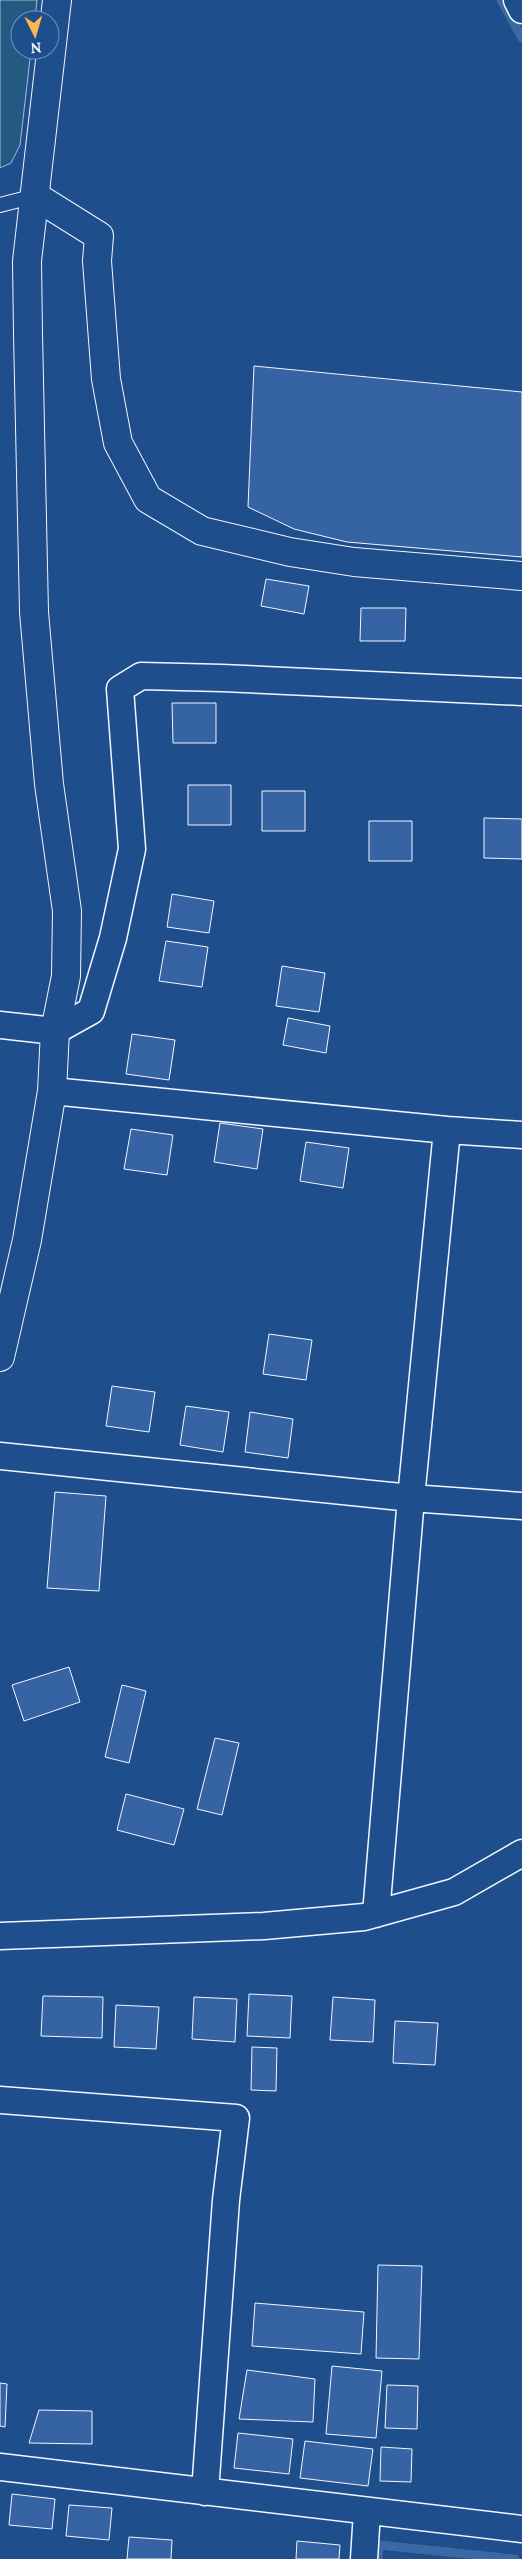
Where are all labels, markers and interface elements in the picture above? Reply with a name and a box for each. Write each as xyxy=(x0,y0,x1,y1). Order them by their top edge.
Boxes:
north arrow xyxy=(10,10,60,60)
text: N xyxy=(30,39,42,57)

